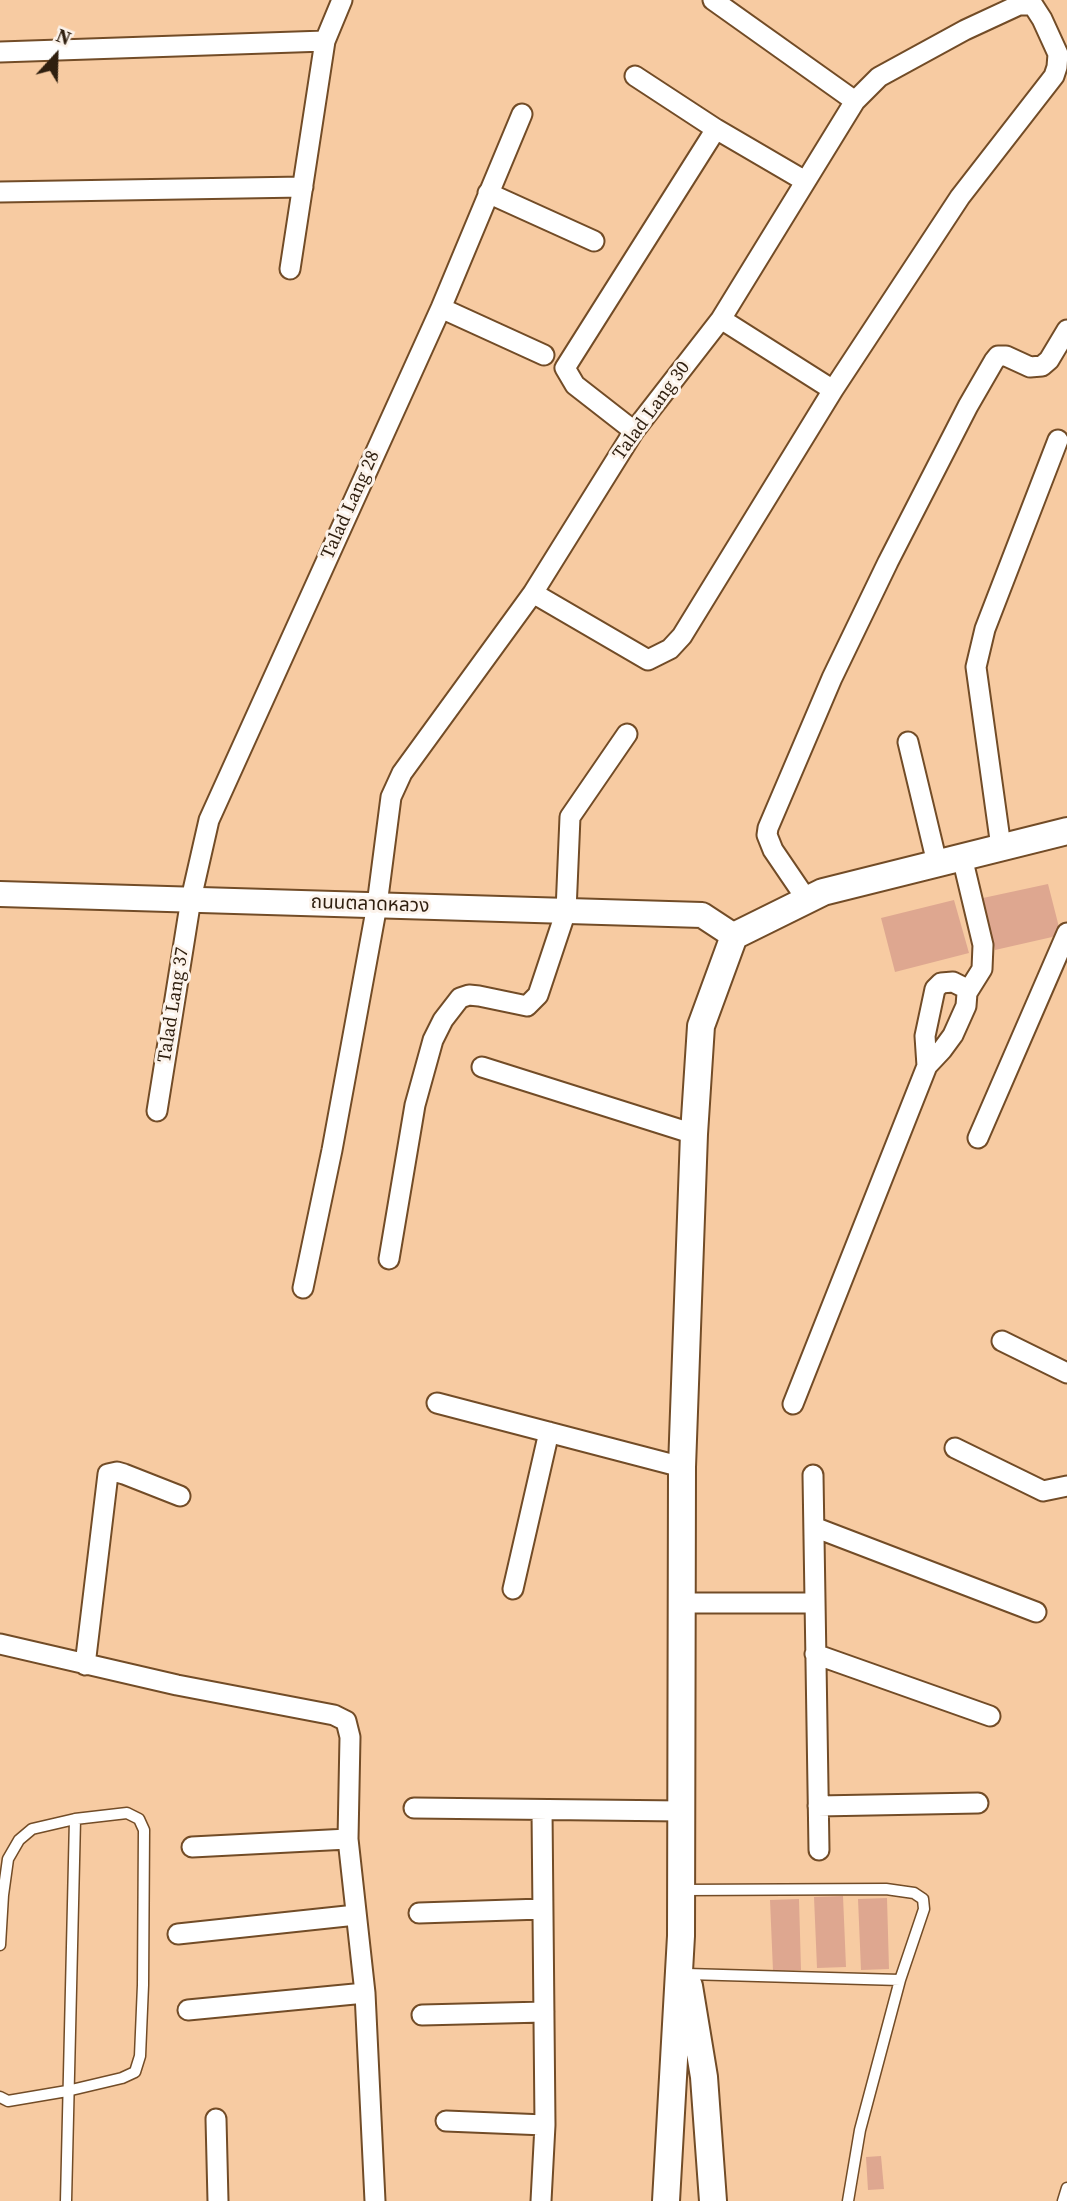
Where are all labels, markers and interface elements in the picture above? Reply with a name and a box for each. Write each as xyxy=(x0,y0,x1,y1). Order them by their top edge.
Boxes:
north arrow xyxy=(21,21,91,91)
text: N xyxy=(53,22,75,51)
street label: Talad Lang 30 xyxy=(609,357,695,465)
street label: Talad Lang 28 xyxy=(317,447,385,563)
street label: ถนนตลาดหลวง xyxy=(310,892,430,918)
street label: Talad Lang 37 xyxy=(154,946,194,1064)

